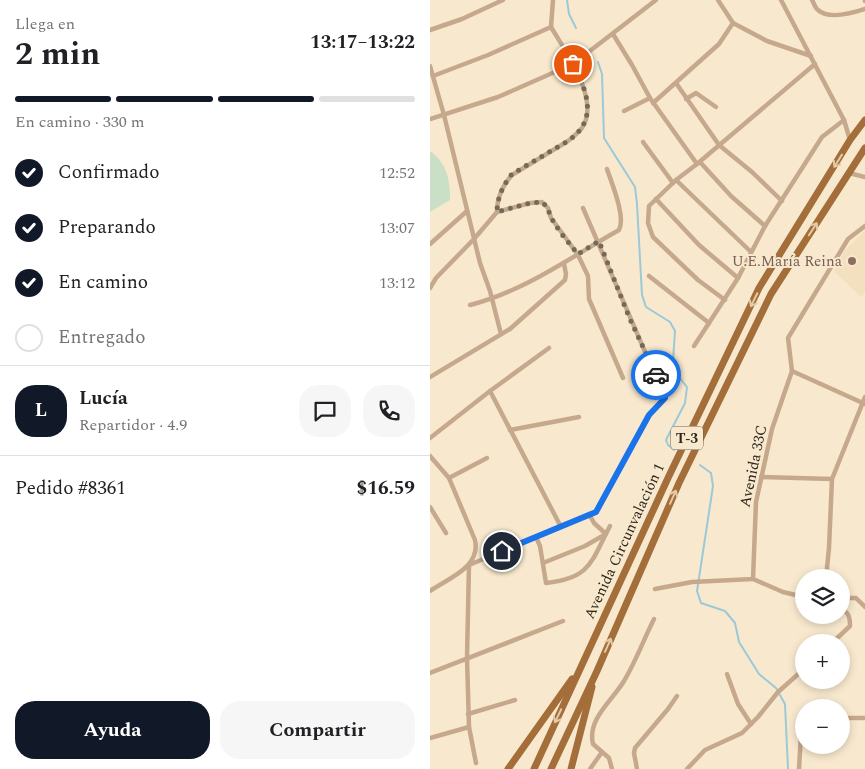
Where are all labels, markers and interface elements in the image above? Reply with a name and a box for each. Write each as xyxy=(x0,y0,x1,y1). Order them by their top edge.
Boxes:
text: Llega en xyxy=(15,12,75,36)
text: 13:17–13:22 xyxy=(310,28,415,57)
text: 2 min xyxy=(15,30,100,79)
pin xyxy=(552,43,594,85)
icon: bag xyxy=(559,50,587,78)
text: En camino · 330 m xyxy=(15,110,145,134)
one-way arrow xyxy=(832,153,842,167)
text: Confirmado xyxy=(58,158,159,187)
icon: check xyxy=(15,159,43,187)
text: 12:52 xyxy=(379,161,415,185)
text: Preparando xyxy=(58,213,156,242)
icon: check xyxy=(15,214,43,242)
text: 13:07 xyxy=(379,216,415,240)
one-way arrow xyxy=(808,222,818,236)
place label: U.E.María Reina xyxy=(732,250,843,273)
marker: U.E.María Reina xyxy=(846,255,858,267)
text: En camino xyxy=(58,268,148,297)
icon: check xyxy=(15,269,43,297)
text: 13:12 xyxy=(379,271,415,295)
one-way arrow xyxy=(748,292,758,307)
text: Entregado xyxy=(58,323,145,352)
courier xyxy=(631,350,681,400)
icon: car xyxy=(642,361,670,389)
text: Lucía xyxy=(79,384,128,413)
button: chat xyxy=(299,385,351,437)
button: phone xyxy=(363,385,415,437)
text: L xyxy=(35,396,47,425)
text: Repartidor · 4.9 xyxy=(79,413,187,437)
street label: Avenida 33C xyxy=(734,423,773,509)
road number: T-3 xyxy=(671,426,703,449)
street label: Avenida Circunvalación 1 xyxy=(578,459,671,623)
text: Pedido #8361 xyxy=(15,474,126,503)
text: $16.59 xyxy=(357,474,415,503)
one-way arrow xyxy=(669,490,679,505)
pin xyxy=(481,530,523,572)
icon: home xyxy=(488,537,516,565)
map controls xyxy=(795,569,850,754)
button: layers xyxy=(795,569,850,624)
button: + xyxy=(795,634,850,689)
one-way arrow xyxy=(603,638,613,653)
button: − xyxy=(795,699,850,754)
button: Ayuda xyxy=(15,701,210,759)
button: Compartir xyxy=(220,701,415,759)
one-way arrow xyxy=(553,708,563,723)

